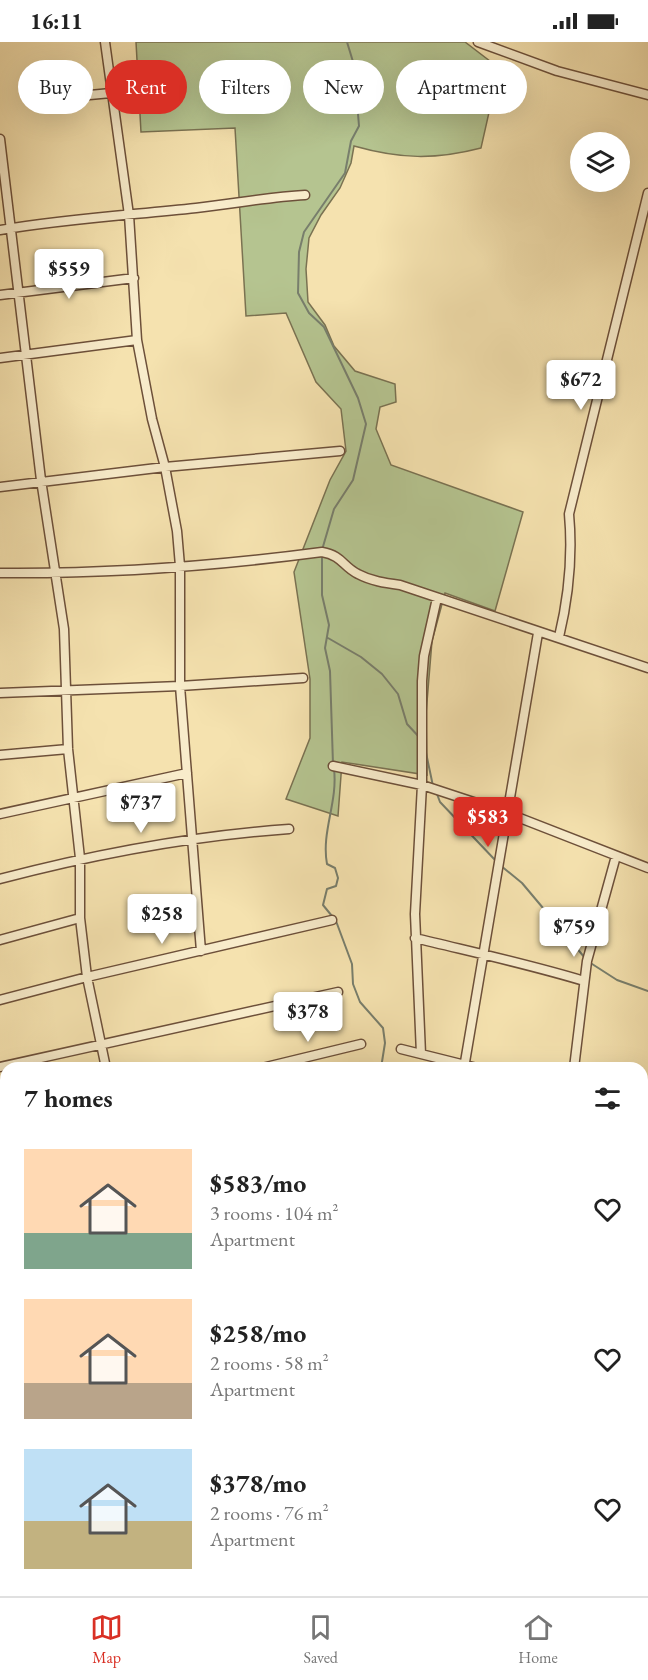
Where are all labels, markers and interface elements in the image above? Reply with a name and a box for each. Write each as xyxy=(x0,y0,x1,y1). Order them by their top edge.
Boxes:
text: 16:11 xyxy=(30,7,83,36)
chip: Buy xyxy=(18,60,93,114)
chip: Rent xyxy=(105,60,187,114)
chip: Filters xyxy=(199,60,291,114)
chip: New xyxy=(303,60,384,114)
chip: Apartment xyxy=(396,60,527,114)
map controls xyxy=(570,132,630,192)
button: layers xyxy=(570,132,630,192)
pin: $559 xyxy=(33,249,105,300)
text: $559 xyxy=(49,255,89,281)
pin: $672 xyxy=(545,360,617,411)
text: $672 xyxy=(561,366,601,392)
pin: $737 xyxy=(105,783,177,834)
text: $737 xyxy=(121,789,161,815)
pin: $583 xyxy=(452,797,524,848)
text: $583 xyxy=(468,803,508,829)
pin: $258 xyxy=(126,894,198,945)
text: $258 xyxy=(142,900,182,926)
pin: $759 xyxy=(538,907,610,958)
text: $759 xyxy=(554,913,594,939)
pin: $378 xyxy=(272,992,344,1043)
text: $378 xyxy=(288,998,328,1024)
text: 7 homes xyxy=(24,1081,113,1115)
icon: filters xyxy=(591,1082,624,1115)
text: $583/mo xyxy=(210,1166,306,1200)
icon: home xyxy=(72,1173,144,1245)
icon: heart xyxy=(591,1193,624,1226)
text: 3 rooms · 104 m² xyxy=(210,1200,338,1226)
text: Apartment xyxy=(210,1226,295,1252)
text: $258/mo xyxy=(210,1316,306,1350)
icon: home xyxy=(72,1323,144,1395)
icon: heart xyxy=(591,1343,624,1376)
text: 2 rooms · 58 m² xyxy=(210,1350,329,1376)
text: Apartment xyxy=(210,1376,295,1402)
text: $378/mo xyxy=(210,1466,306,1500)
icon: home xyxy=(72,1473,144,1545)
icon: heart xyxy=(591,1493,624,1526)
text: 2 rooms · 76 m² xyxy=(210,1500,329,1526)
text: Apartment xyxy=(210,1526,295,1552)
tab: Map xyxy=(90,1611,123,1668)
tab: Saved xyxy=(304,1611,338,1668)
tab: Home xyxy=(518,1611,558,1668)

